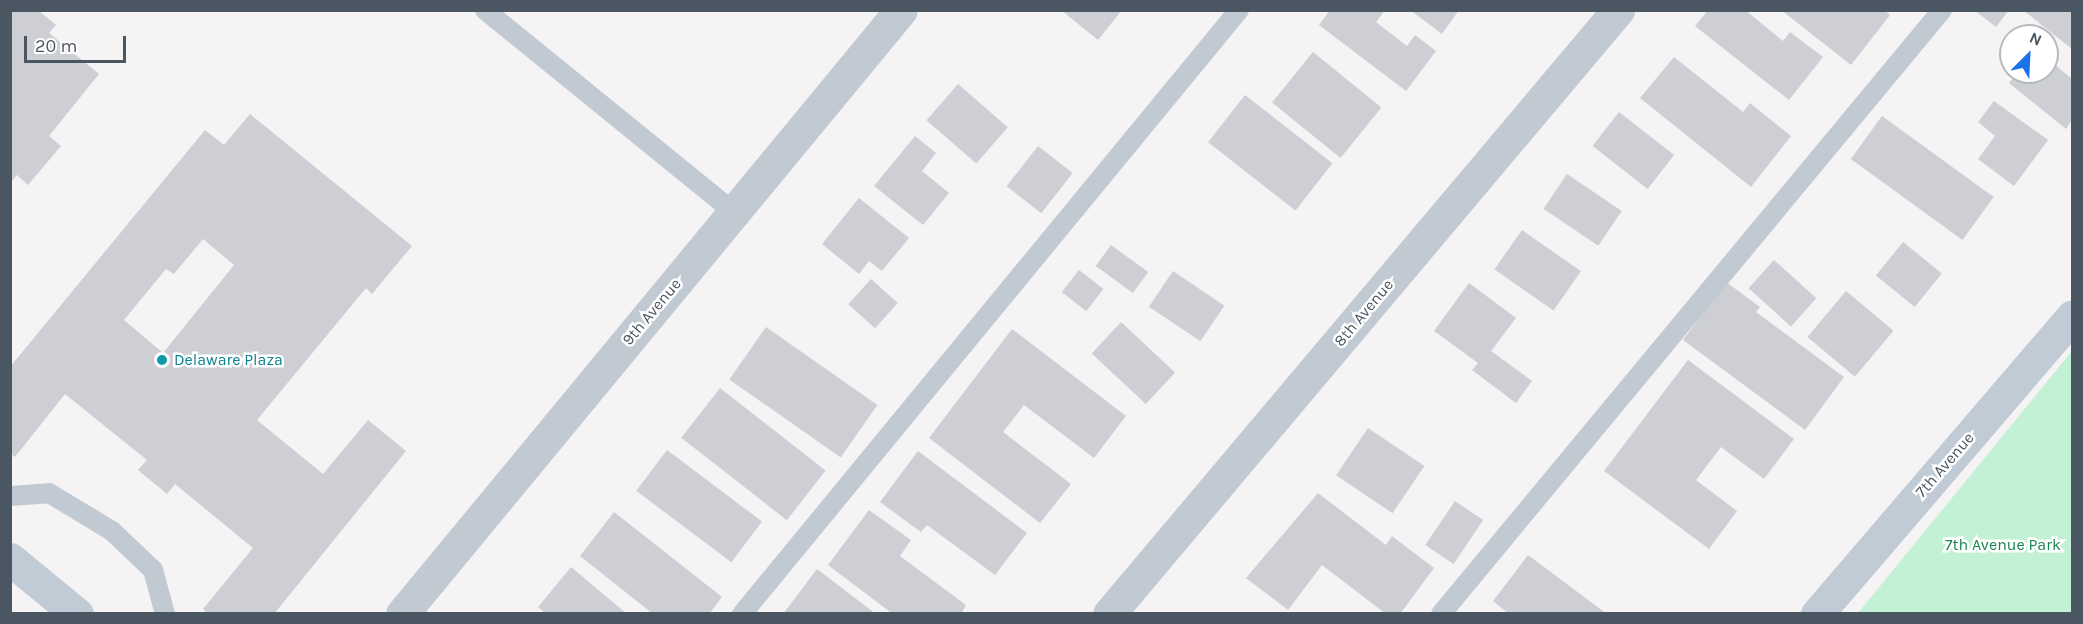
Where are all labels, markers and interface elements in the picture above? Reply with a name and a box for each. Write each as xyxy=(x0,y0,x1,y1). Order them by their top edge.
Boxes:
scale bar xyxy=(27,24,129,62)
north arrow xyxy=(1999,24,2059,84)
text: N xyxy=(2027,28,2045,50)
text: 20 m xyxy=(35,35,77,57)
street label: 9th Avenue xyxy=(618,275,686,349)
street label: 8th Avenue xyxy=(1330,275,1398,351)
place label: Delaware Plaza xyxy=(174,350,283,370)
marker: Delaware Plaza xyxy=(155,353,169,367)
street label: 7th Avenue xyxy=(1912,429,1978,501)
park label: 7th Avenue Park xyxy=(1945,535,2061,555)

